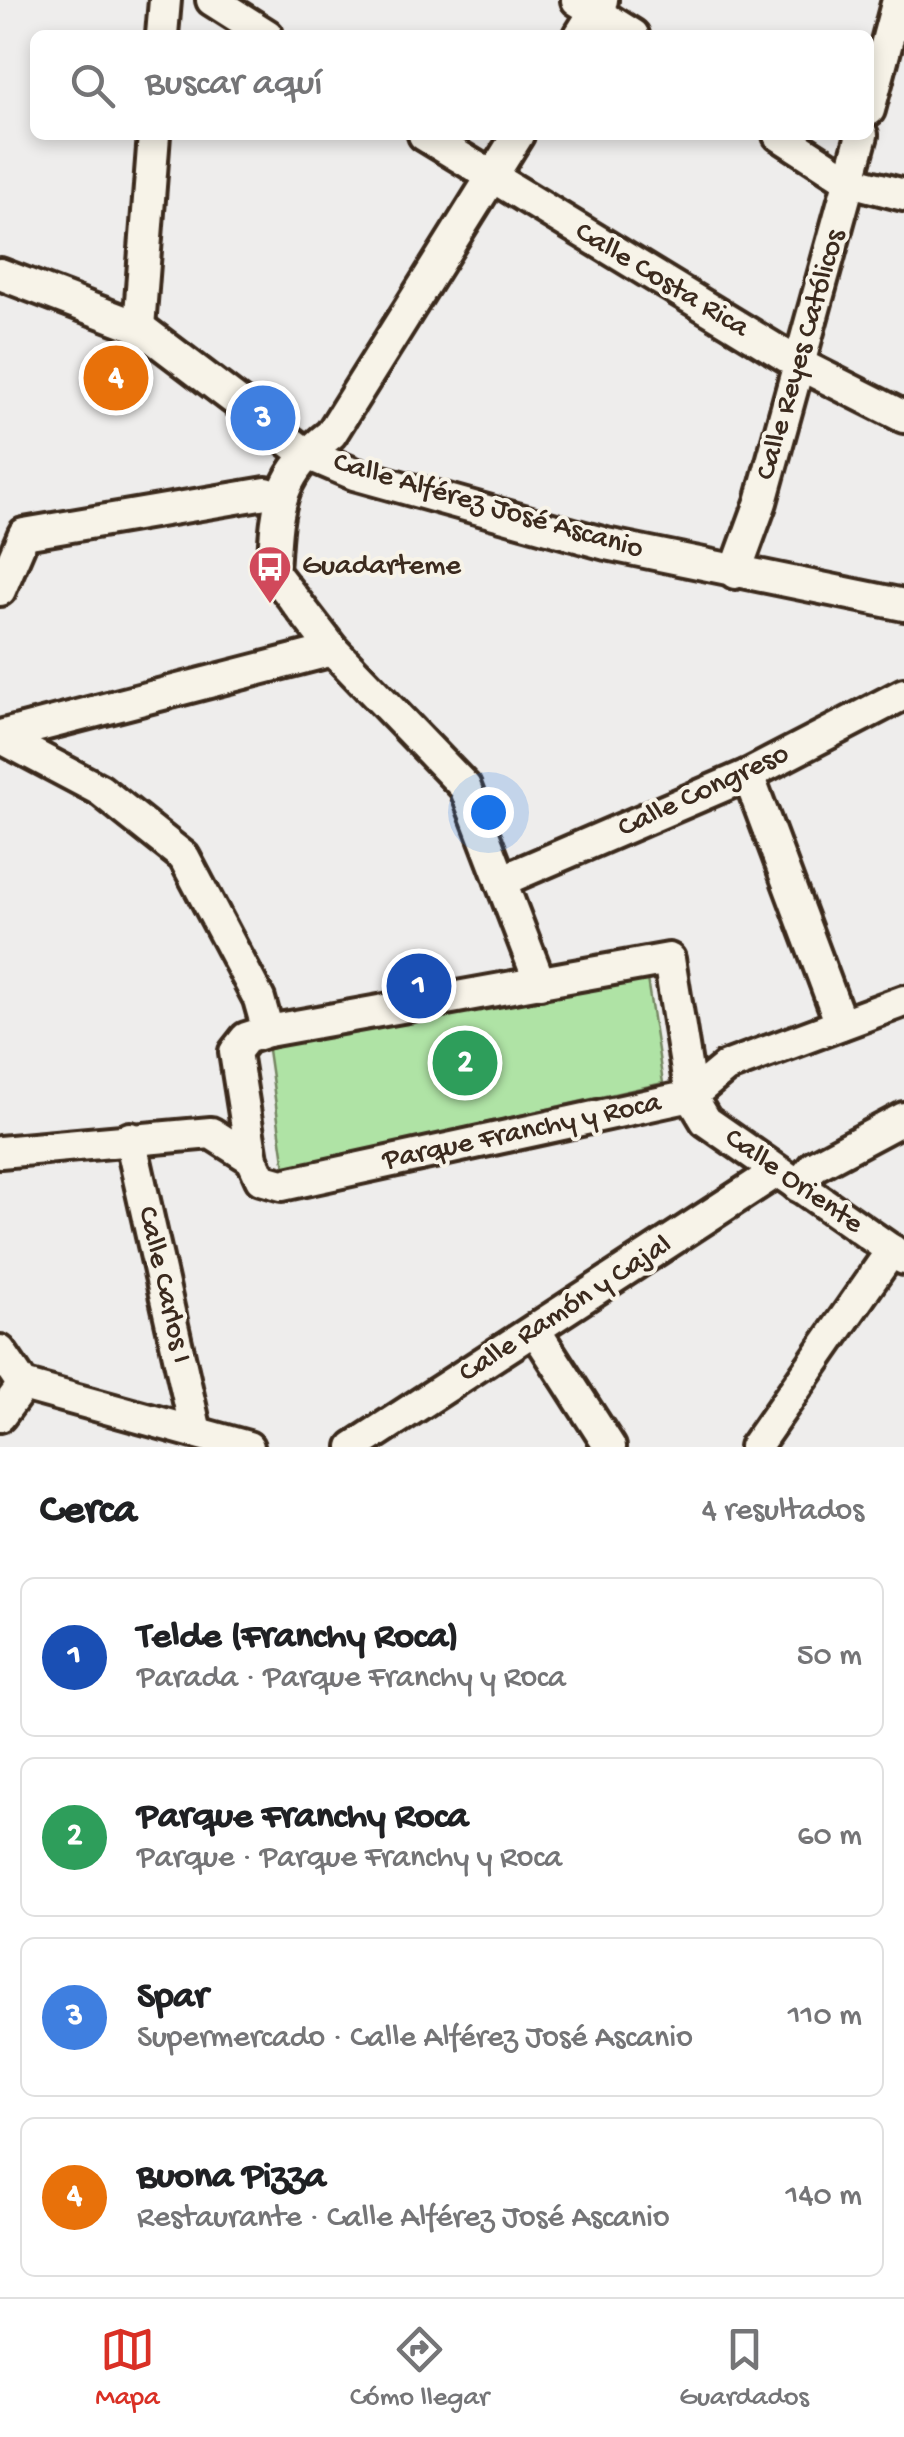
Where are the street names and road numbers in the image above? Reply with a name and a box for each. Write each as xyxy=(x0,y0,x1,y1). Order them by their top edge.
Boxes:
street label: Calle Costa Rica xyxy=(568,215,755,347)
street label: Calle Reyes Católicos xyxy=(749,225,855,484)
street label: Calle Alférez José Ascanio xyxy=(329,446,647,568)
street label: Calle Congreso xyxy=(613,737,795,847)
street label: Parque Franchy y Roca xyxy=(379,1086,666,1180)
street label: Calle Oriente xyxy=(717,1121,870,1243)
street label: Calle Carlos I xyxy=(128,1203,198,1367)
street label: Calle Ramón y Cajal xyxy=(453,1228,679,1392)

